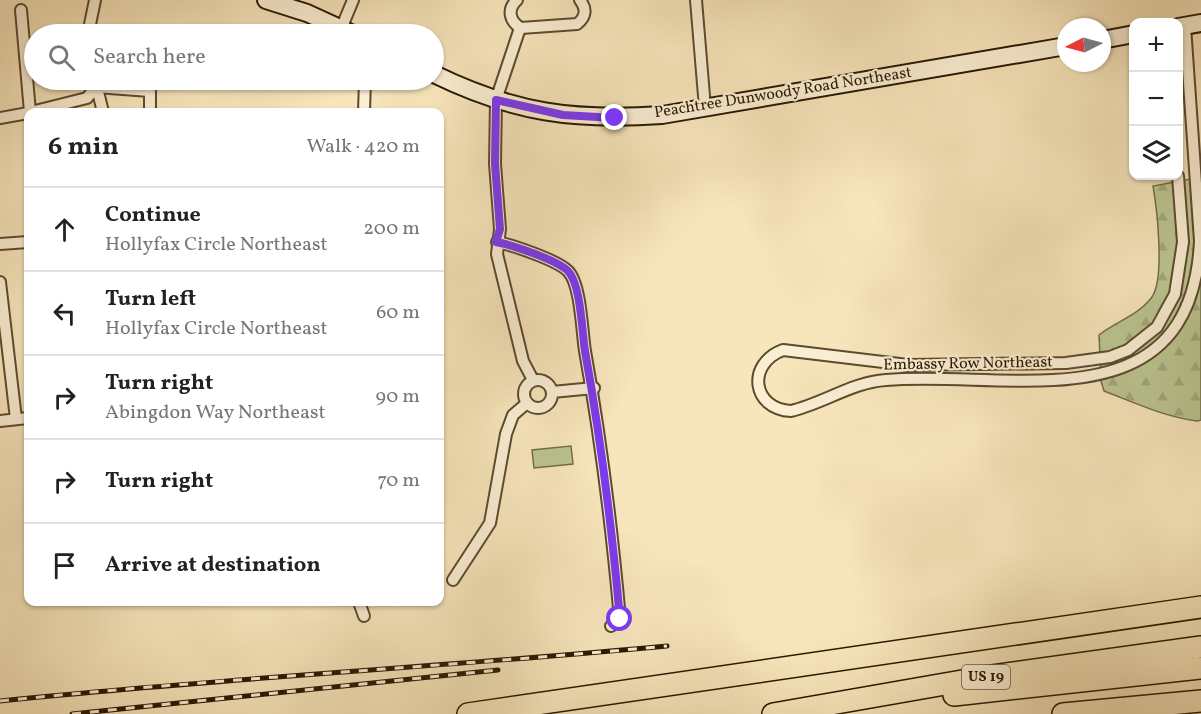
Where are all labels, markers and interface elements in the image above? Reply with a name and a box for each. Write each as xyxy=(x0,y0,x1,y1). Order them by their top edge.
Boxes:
north arrow xyxy=(1057,18,1111,72)
map controls xyxy=(1129,18,1183,180)
button: + xyxy=(1129,18,1183,72)
search box xyxy=(24,24,444,90)
icon: search xyxy=(45,41,78,74)
text: Search here xyxy=(93,42,206,73)
street label: Peachtree Dunwoody Road Northeast xyxy=(653,62,914,124)
button: − xyxy=(1129,72,1183,126)
route end xyxy=(601,104,627,130)
button: layers xyxy=(1129,126,1183,180)
text: 6 min xyxy=(48,129,119,165)
text: Walk · 420 m xyxy=(306,133,420,161)
text: Continue xyxy=(105,200,201,231)
icon: ahead xyxy=(48,213,81,246)
text: 200 m xyxy=(363,215,420,243)
text: Hollyfax Circle Northeast xyxy=(105,231,327,259)
text: Turn left xyxy=(105,284,196,315)
icon: left xyxy=(48,297,81,330)
text: 60 m xyxy=(376,299,420,327)
text: Hollyfax Circle Northeast xyxy=(105,315,327,343)
street label: Embassy Row Northeast xyxy=(883,352,1053,376)
text: Turn right xyxy=(105,368,213,399)
icon: right xyxy=(48,381,81,414)
text: 90 m xyxy=(376,383,420,411)
text: Abingdon Way Northeast xyxy=(105,399,326,427)
icon: right xyxy=(48,465,81,498)
text: Turn right xyxy=(105,466,213,497)
text: 70 m xyxy=(377,467,420,495)
icon: arrive xyxy=(48,549,81,582)
text: Arrive at destination xyxy=(105,550,321,581)
route start xyxy=(606,605,632,631)
road number: US 19 xyxy=(962,665,1010,689)

